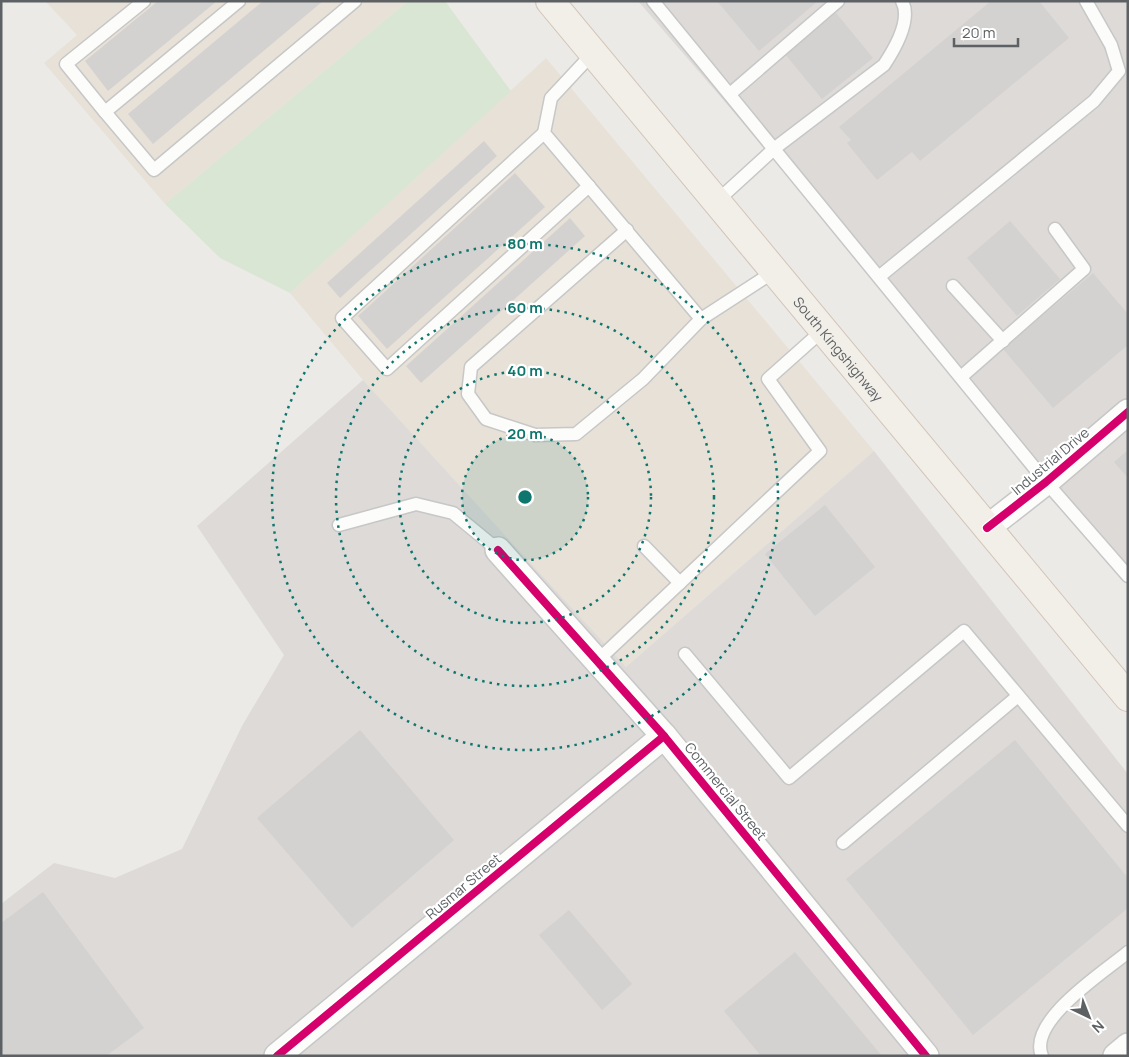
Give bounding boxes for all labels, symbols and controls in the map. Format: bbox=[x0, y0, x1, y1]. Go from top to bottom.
scale bar bbox=[954, 15, 1018, 47]
text: 20 m bbox=[962, 22, 995, 43]
text: 80 m bbox=[507, 233, 543, 254]
street label: South Kingshighway bbox=[790, 292, 888, 406]
text: 60 m bbox=[507, 297, 543, 318]
text: 40 m bbox=[507, 360, 543, 381]
text: 20 m bbox=[507, 423, 543, 444]
street label: Industrial Drive bbox=[1007, 423, 1093, 499]
centre of rings bbox=[516, 488, 534, 506]
street label: Commercial Street bbox=[681, 738, 772, 844]
street label: Rusmar Street bbox=[421, 849, 505, 923]
north arrow bbox=[1064, 992, 1114, 1042]
text: N bbox=[1088, 1016, 1108, 1037]

